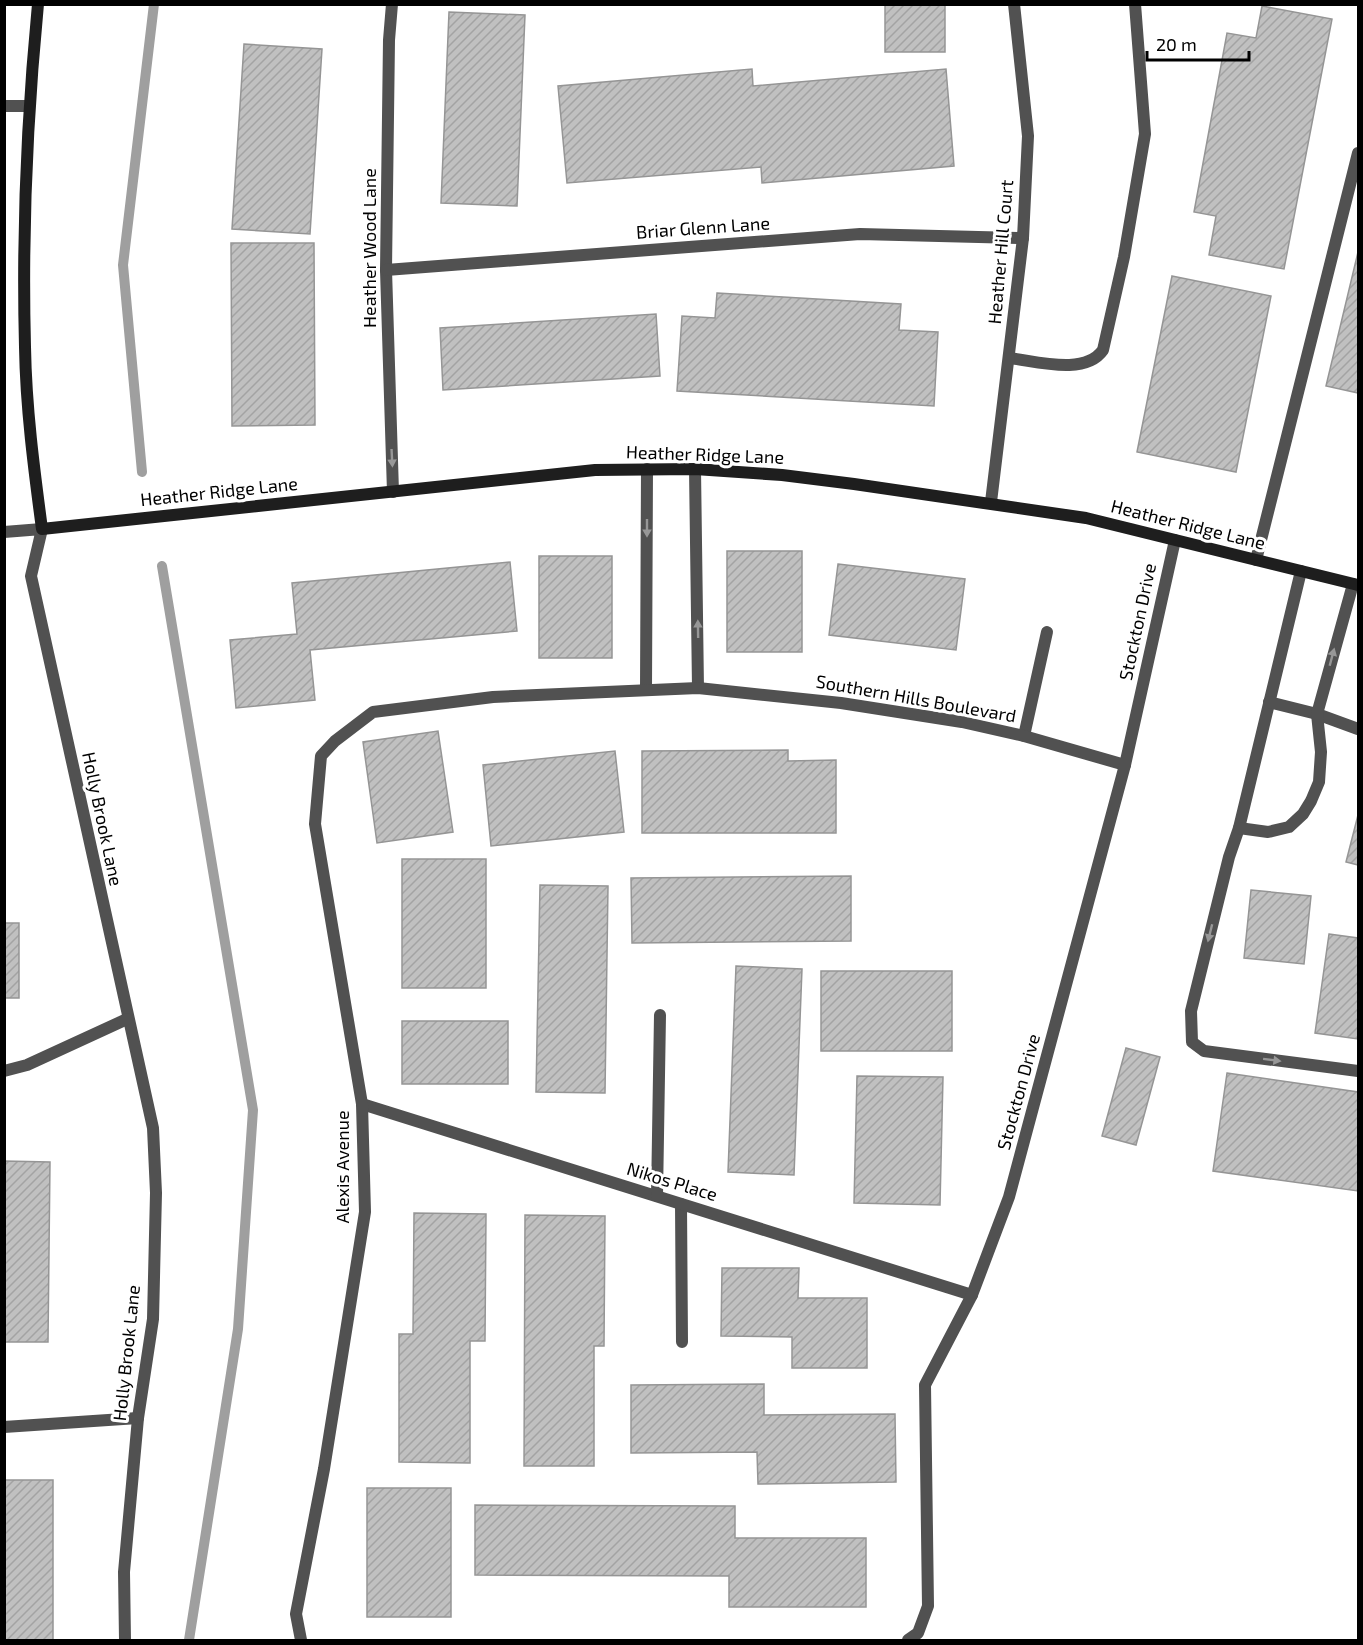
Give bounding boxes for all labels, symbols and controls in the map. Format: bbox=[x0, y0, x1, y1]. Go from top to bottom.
scale bar bbox=[1147, 24, 1249, 62]
text: 20 m bbox=[1156, 33, 1197, 55]
street label: Heather Wood Lane bbox=[358, 168, 380, 328]
street label: Heather Hill Court bbox=[983, 179, 1017, 325]
street label: Briar Glenn Lane bbox=[635, 211, 771, 243]
street label: Heather Ridge Lane bbox=[626, 440, 784, 468]
one-way arrow bbox=[387, 449, 396, 468]
street label: Heather Ridge Lane bbox=[139, 472, 299, 510]
street label: Heather Ridge Lane bbox=[1109, 494, 1268, 554]
one-way arrow bbox=[642, 518, 652, 537]
street label: Stockton Drive bbox=[1114, 561, 1160, 682]
one-way arrow bbox=[694, 620, 703, 639]
one-way arrow bbox=[1328, 648, 1337, 666]
street label: Southern Hills Boulevard bbox=[814, 670, 1018, 726]
street label: Holly Brook Lane bbox=[78, 750, 128, 888]
one-way arrow bbox=[1204, 923, 1214, 942]
street label: Stockton Drive bbox=[992, 1031, 1044, 1152]
one-way arrow bbox=[1263, 1055, 1282, 1064]
street label: Alexis Avenue bbox=[331, 1110, 353, 1224]
street label: Nikos Place bbox=[624, 1157, 720, 1205]
street label: Holly Brook Lane bbox=[108, 1284, 144, 1422]

